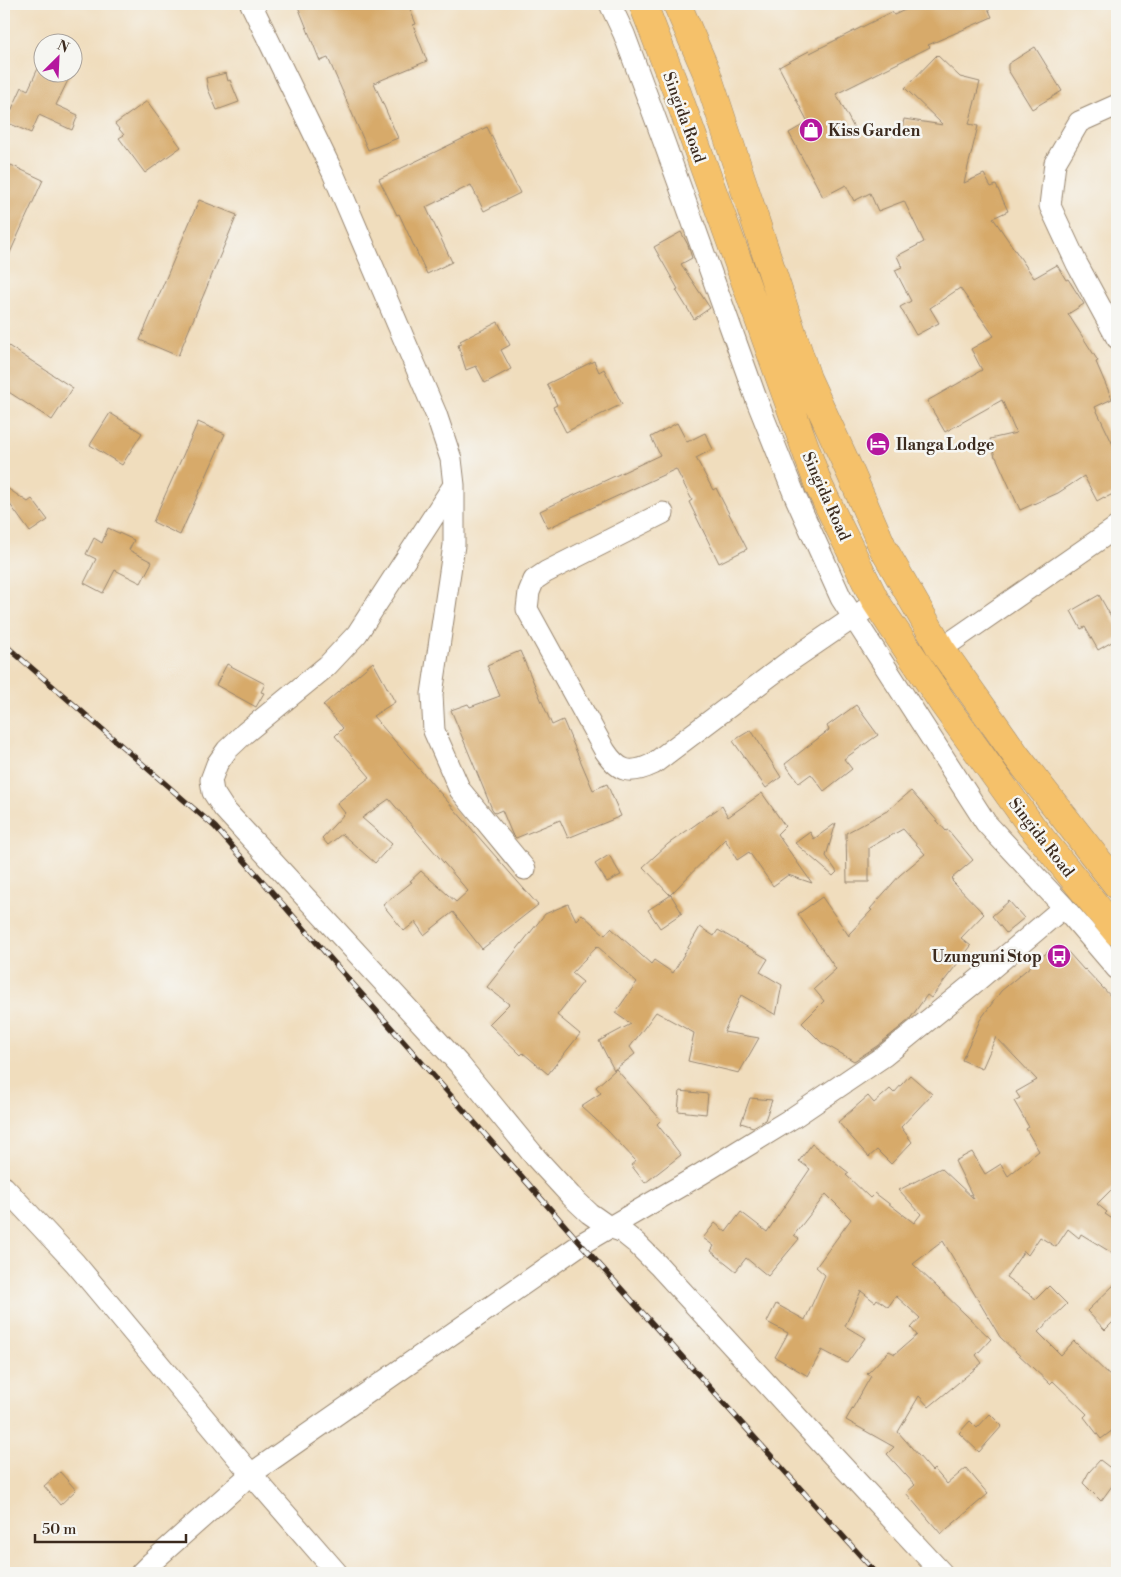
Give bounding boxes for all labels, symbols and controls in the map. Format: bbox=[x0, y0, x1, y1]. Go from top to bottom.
north arrow bbox=[32, 32, 82, 82]
text: N bbox=[54, 37, 72, 58]
street label: Singida Road bbox=[658, 69, 710, 165]
shop icon: Kiss Garden bbox=[798, 117, 824, 143]
place label: Kiss Garden bbox=[828, 121, 920, 141]
hotel icon: Ilanga Lodge bbox=[865, 431, 891, 457]
place label: Ilanga Lodge bbox=[896, 435, 995, 455]
street label: Singida Road bbox=[798, 449, 855, 544]
street label: Singida Road bbox=[1004, 794, 1078, 881]
bus stop icon: Uzunguni Stop bbox=[1046, 943, 1072, 969]
place label: Uzunguni Stop bbox=[932, 947, 1042, 967]
scale bar bbox=[35, 1512, 186, 1544]
text: 50 m bbox=[42, 1520, 76, 1539]

